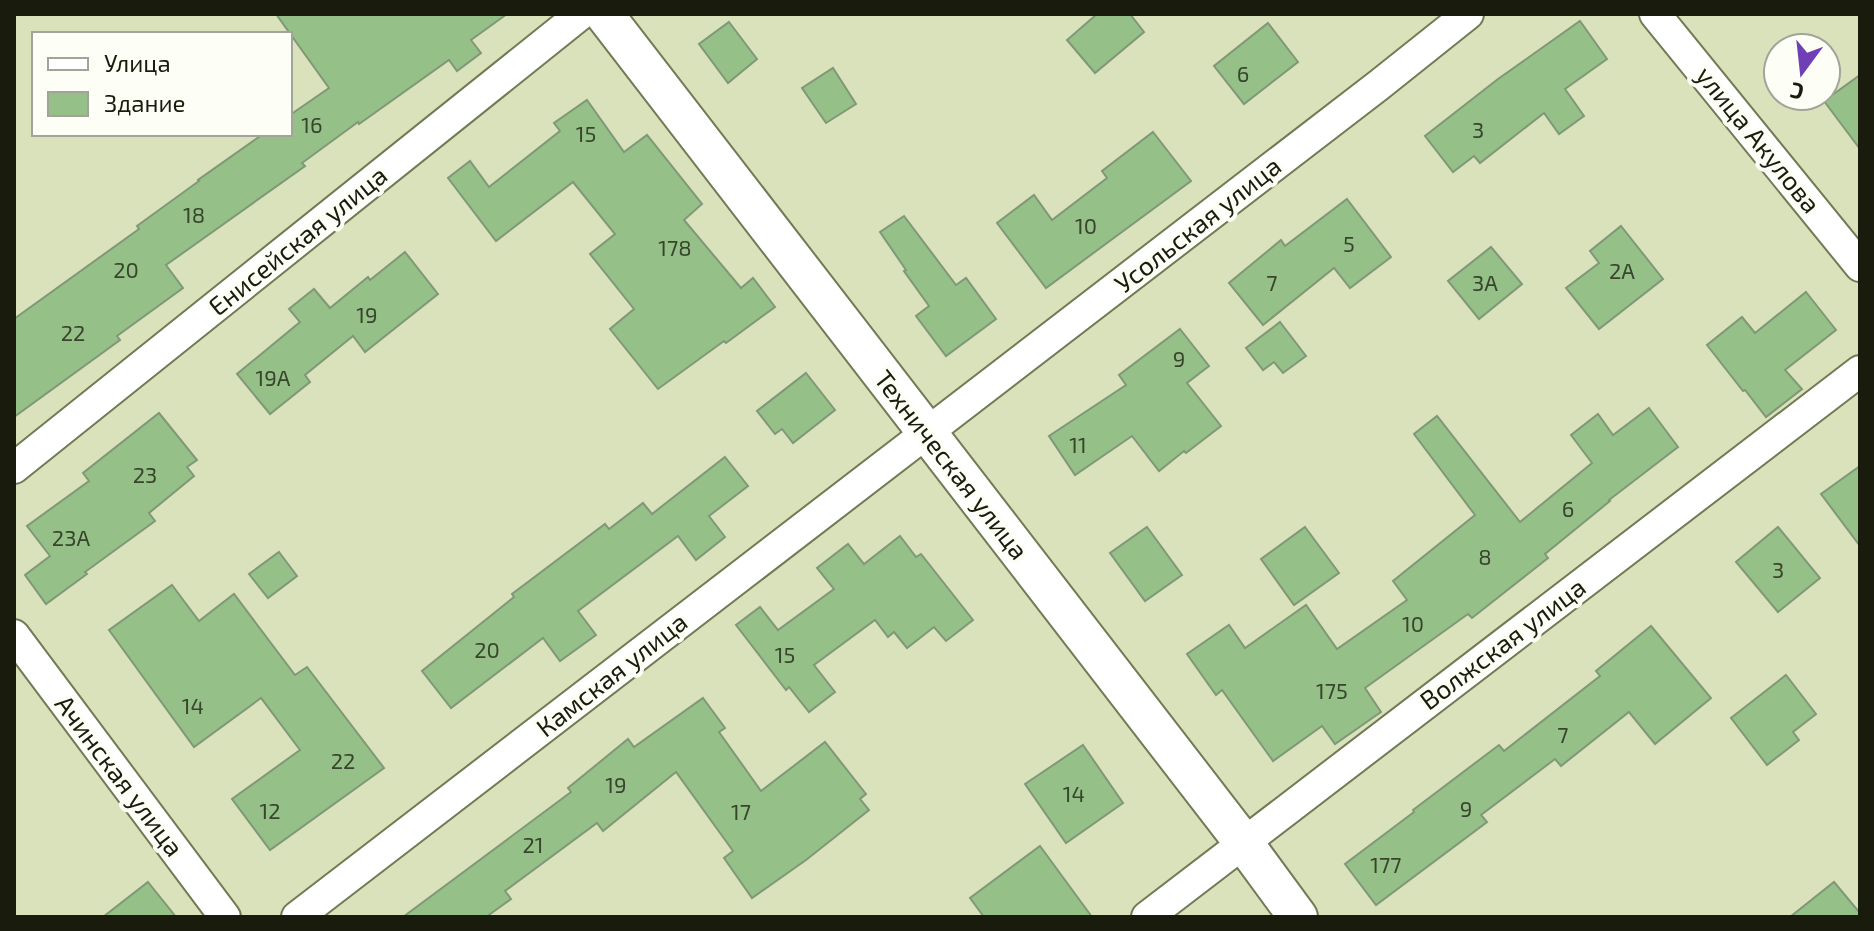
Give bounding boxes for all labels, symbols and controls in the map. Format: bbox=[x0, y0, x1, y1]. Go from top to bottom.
legend bbox=[32, 32, 292, 136]
north arrow bbox=[1762, 32, 1842, 112]
text: Улица bbox=[104, 48, 171, 77]
street label: улица Акулова bbox=[1690, 59, 1828, 219]
house number: 6 bbox=[1237, 60, 1249, 86]
text: С bbox=[1787, 78, 1806, 107]
text: Здание bbox=[104, 88, 186, 117]
house number: 16 bbox=[301, 111, 323, 137]
house number: 3 bbox=[1472, 116, 1484, 142]
house number: 15 bbox=[576, 120, 596, 146]
street label: Усольская улица bbox=[1108, 149, 1287, 299]
street label: Енисейская улица bbox=[202, 158, 393, 322]
house number: 18 bbox=[183, 201, 205, 227]
house number: 10 bbox=[1075, 212, 1097, 238]
house number: 5 bbox=[1343, 230, 1355, 256]
house number: 178 bbox=[658, 234, 692, 260]
house number: 20 bbox=[113, 256, 139, 282]
house number: 2А bbox=[1609, 257, 1635, 283]
house number: 7 bbox=[1266, 269, 1278, 295]
house number: 3А bbox=[1472, 269, 1498, 295]
house number: 19 bbox=[356, 301, 378, 327]
house number: 22 bbox=[61, 319, 85, 345]
house number: 9 bbox=[1173, 345, 1185, 371]
street label: Техническая улица bbox=[868, 363, 1036, 565]
house number: 19А bbox=[255, 364, 291, 390]
house number: 11 bbox=[1069, 431, 1087, 457]
house number: 23 bbox=[133, 461, 157, 487]
house number: 6 bbox=[1562, 495, 1574, 521]
house number: 23А bbox=[52, 524, 90, 550]
house number: 8 bbox=[1478, 543, 1492, 569]
house number: 3 bbox=[1772, 556, 1784, 582]
street label: Волжская улица bbox=[1413, 570, 1592, 716]
street label: Камская улица bbox=[529, 605, 693, 743]
house number: 10 bbox=[1402, 610, 1424, 636]
house number: 20 bbox=[474, 636, 500, 662]
house number: 15 bbox=[775, 641, 795, 667]
house number: 175 bbox=[1316, 677, 1348, 703]
street label: Ачинская улица bbox=[49, 688, 191, 862]
house number: 14 bbox=[182, 692, 204, 718]
house number: 7 bbox=[1557, 721, 1569, 747]
house number: 22 bbox=[331, 747, 355, 773]
house number: 19 bbox=[605, 771, 627, 797]
house number: 14 bbox=[1063, 780, 1085, 806]
house number: 9 bbox=[1460, 795, 1472, 821]
house number: 12 bbox=[259, 797, 281, 823]
house number: 17 bbox=[731, 798, 751, 824]
house number: 21 bbox=[522, 831, 544, 857]
house number: 177 bbox=[1370, 851, 1402, 877]

